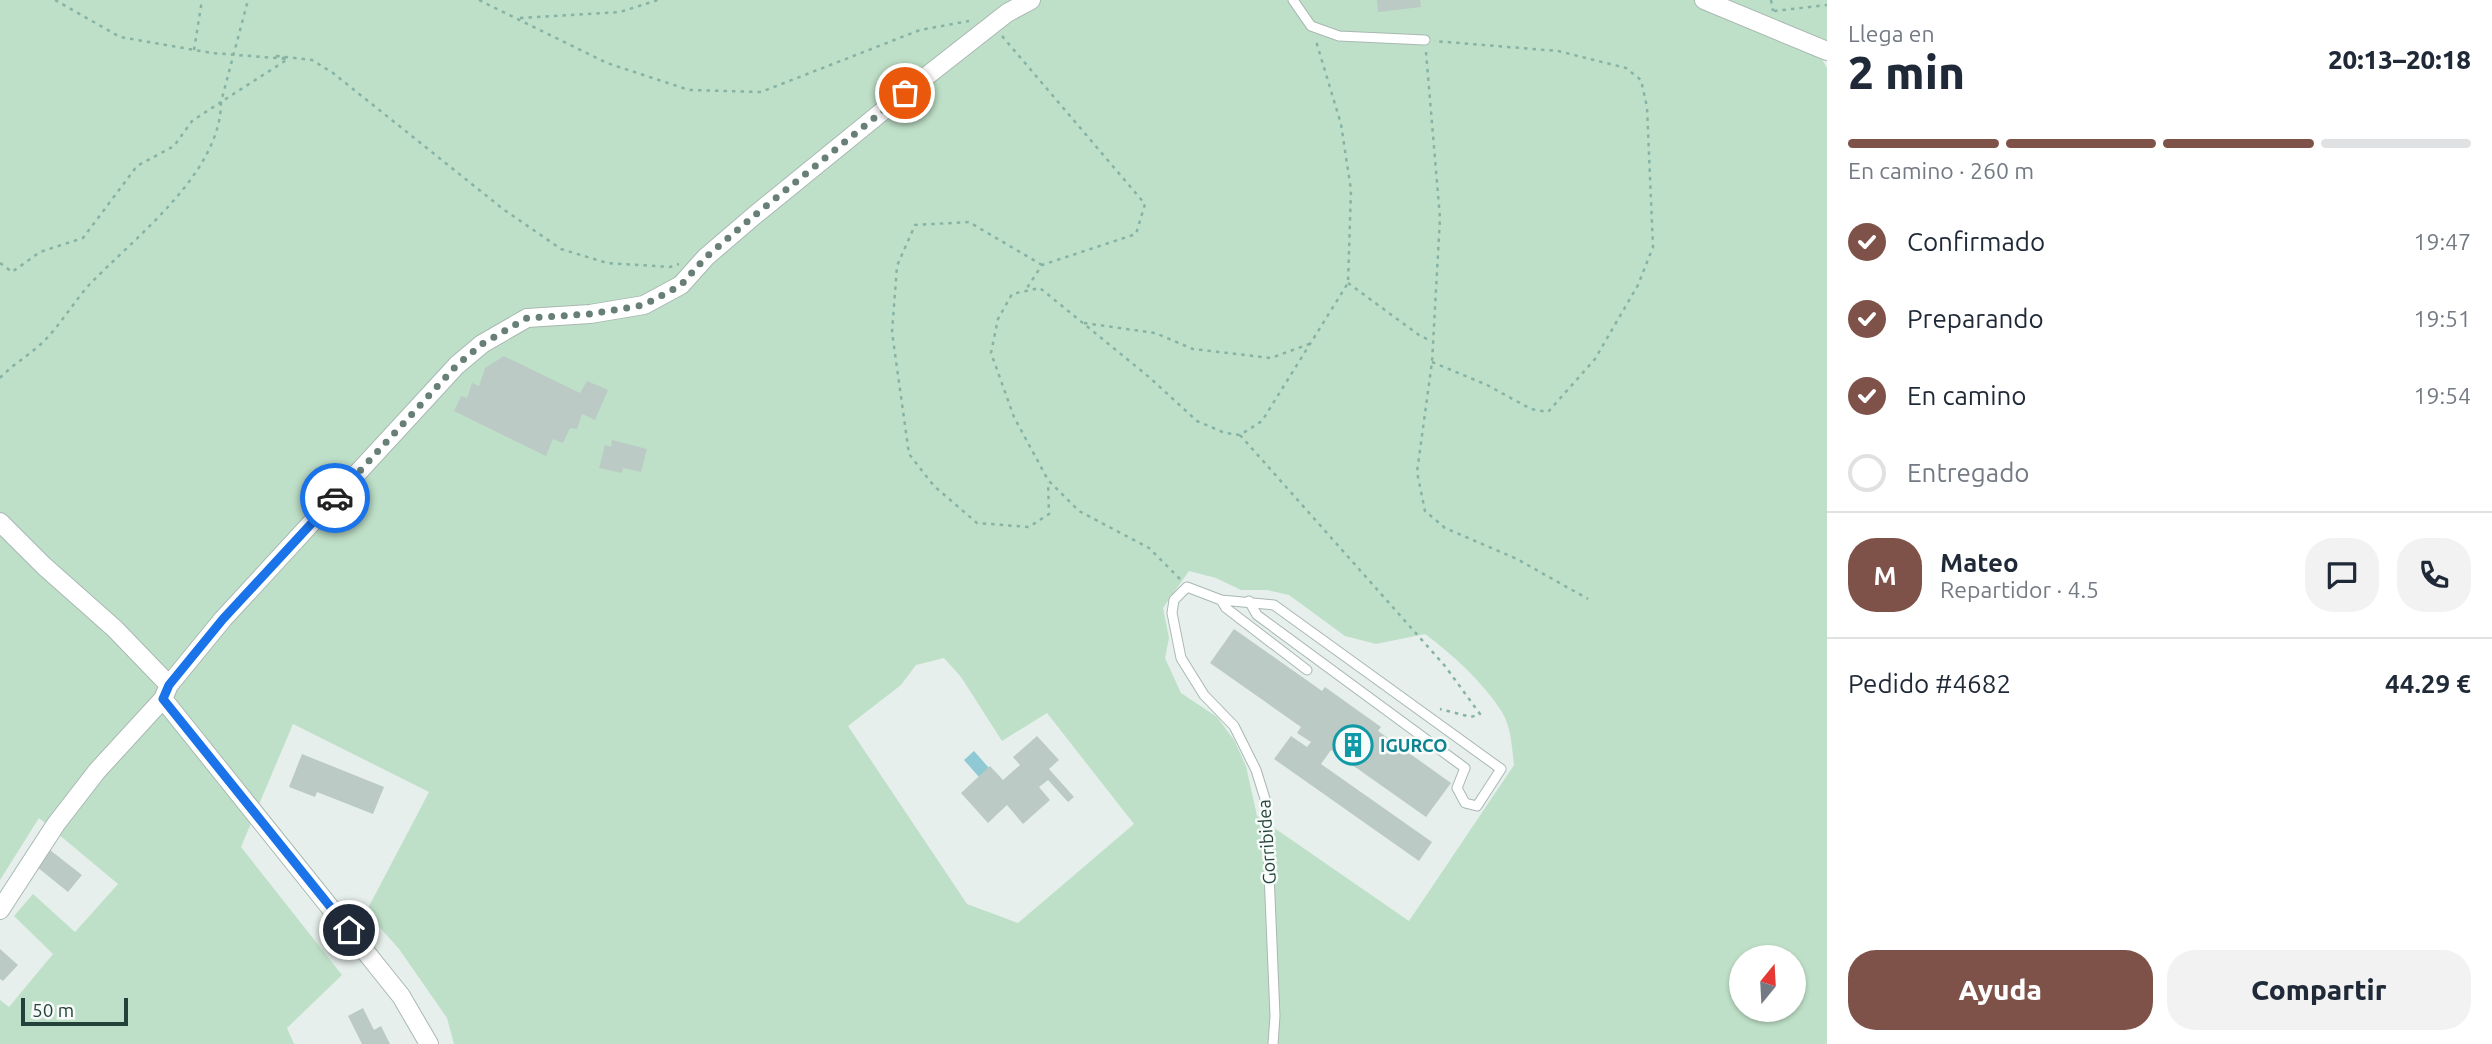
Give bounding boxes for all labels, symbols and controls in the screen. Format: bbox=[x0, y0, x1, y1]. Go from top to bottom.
text: Llega en bbox=[1848, 21, 1935, 46]
text: 20:13–20:18 bbox=[2328, 45, 2471, 74]
text: 2 min bbox=[1848, 46, 1965, 98]
pin bbox=[875, 63, 935, 123]
icon: bag bbox=[886, 74, 924, 112]
text: En camino · 260 m bbox=[1848, 158, 2034, 183]
icon: check bbox=[1848, 223, 1886, 261]
text: Confirmado bbox=[1907, 227, 2045, 256]
text: 19:47 bbox=[2413, 229, 2471, 254]
icon: check bbox=[1848, 300, 1886, 338]
text: Preparando bbox=[1907, 304, 2044, 333]
text: 19:51 bbox=[2413, 306, 2471, 331]
icon: check bbox=[1848, 377, 1886, 415]
text: En camino bbox=[1907, 381, 2027, 410]
text: 19:54 bbox=[2413, 383, 2471, 408]
text: Entregado bbox=[1907, 458, 2030, 487]
courier bbox=[300, 463, 370, 533]
icon: car bbox=[316, 479, 354, 517]
button: chat bbox=[2305, 538, 2379, 612]
button: phone bbox=[2397, 538, 2471, 612]
text: Mateo bbox=[1940, 548, 2019, 577]
text: M bbox=[1873, 561, 1897, 590]
text: Repartidor · 4.5 bbox=[1940, 577, 2099, 602]
text: Pedido #4682 bbox=[1848, 669, 2011, 698]
text: 44.29 € bbox=[2385, 669, 2471, 698]
building icon: IGURCO bbox=[1332, 724, 1374, 766]
place label: IGURCO bbox=[1380, 735, 1447, 755]
street label: Gorribidea bbox=[1253, 799, 1279, 885]
pin bbox=[319, 900, 379, 960]
icon: home bbox=[330, 911, 368, 949]
north arrow bbox=[1729, 945, 1806, 1022]
map controls bbox=[1729, 945, 1806, 1022]
button: Ayuda bbox=[1848, 950, 2153, 1030]
button: Compartir bbox=[2167, 950, 2471, 1030]
scale bar bbox=[21, 995, 128, 1027]
text: 50 m bbox=[32, 999, 74, 1021]

